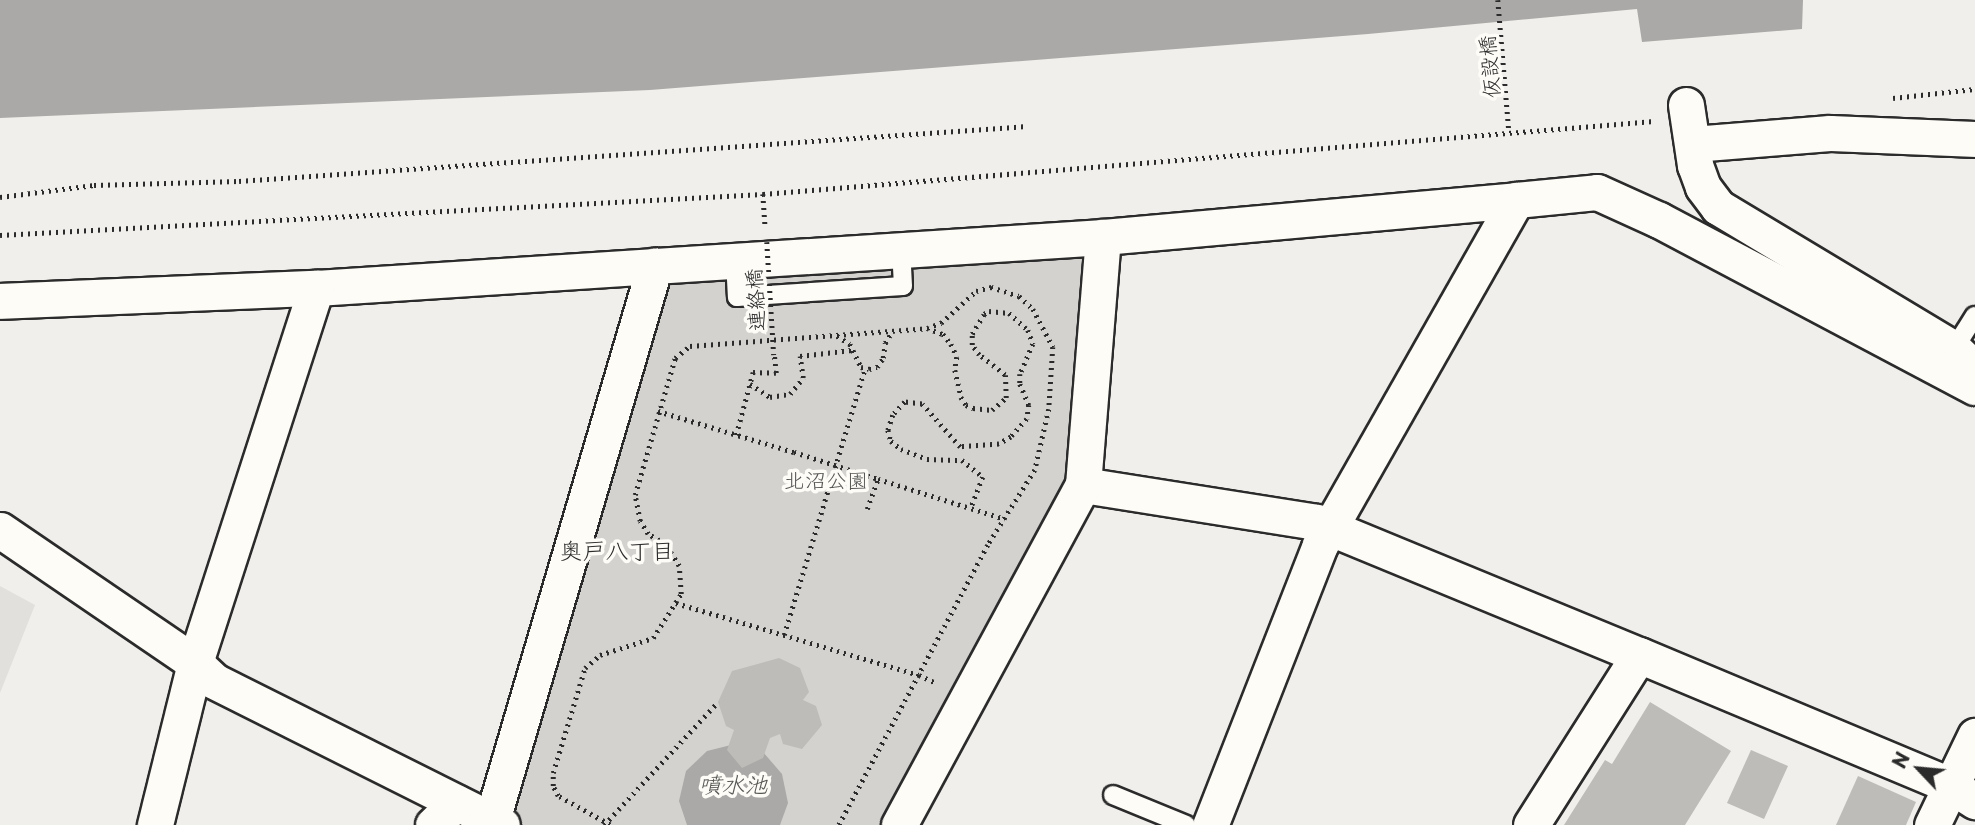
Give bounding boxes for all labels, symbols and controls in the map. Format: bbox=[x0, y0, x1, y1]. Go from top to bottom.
street label: 仮設橋 bbox=[1473, 35, 1503, 99]
street label: 連絡橋 bbox=[739, 268, 769, 332]
park label: 北沼公園 bbox=[784, 466, 868, 492]
district label: 奥戸八丁目 bbox=[560, 536, 674, 564]
north arrow bbox=[1884, 734, 1954, 804]
text: N bbox=[1884, 747, 1916, 773]
water label: 噴水池 bbox=[699, 770, 767, 798]

